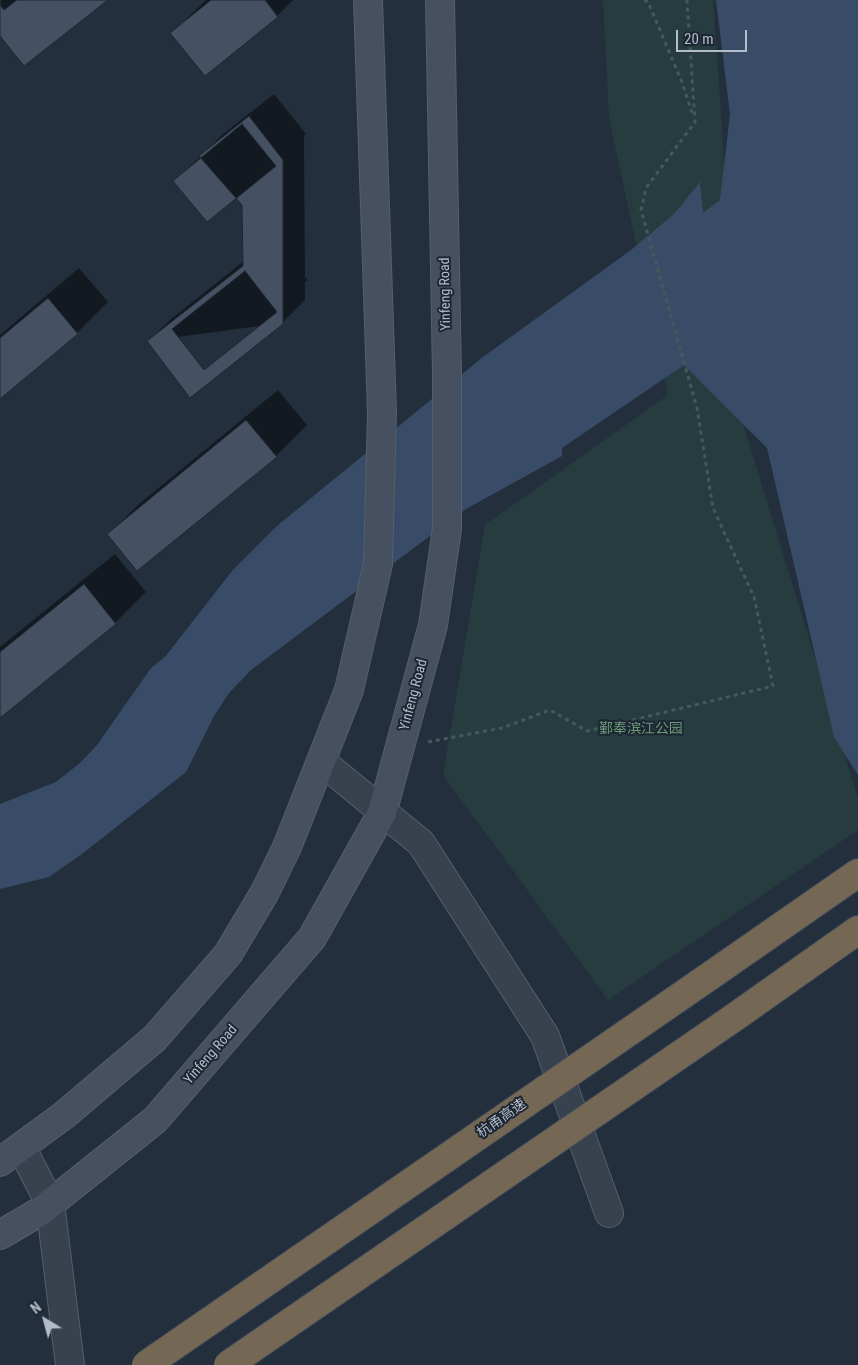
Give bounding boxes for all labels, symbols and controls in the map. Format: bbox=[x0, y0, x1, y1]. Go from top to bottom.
scale bar bbox=[678, 20, 749, 52]
text: 20 m bbox=[684, 30, 714, 48]
street label: Yinfeng Road bbox=[437, 257, 455, 331]
street label: Yinfeng Road bbox=[396, 657, 432, 733]
park label: 鄞奉滨江公园 bbox=[599, 721, 683, 737]
street label: Yinfeng Road bbox=[181, 1022, 241, 1088]
street label: 杭甬高速 bbox=[474, 1096, 530, 1142]
north arrow bbox=[20, 1295, 70, 1345]
text: N bbox=[28, 1299, 44, 1317]

